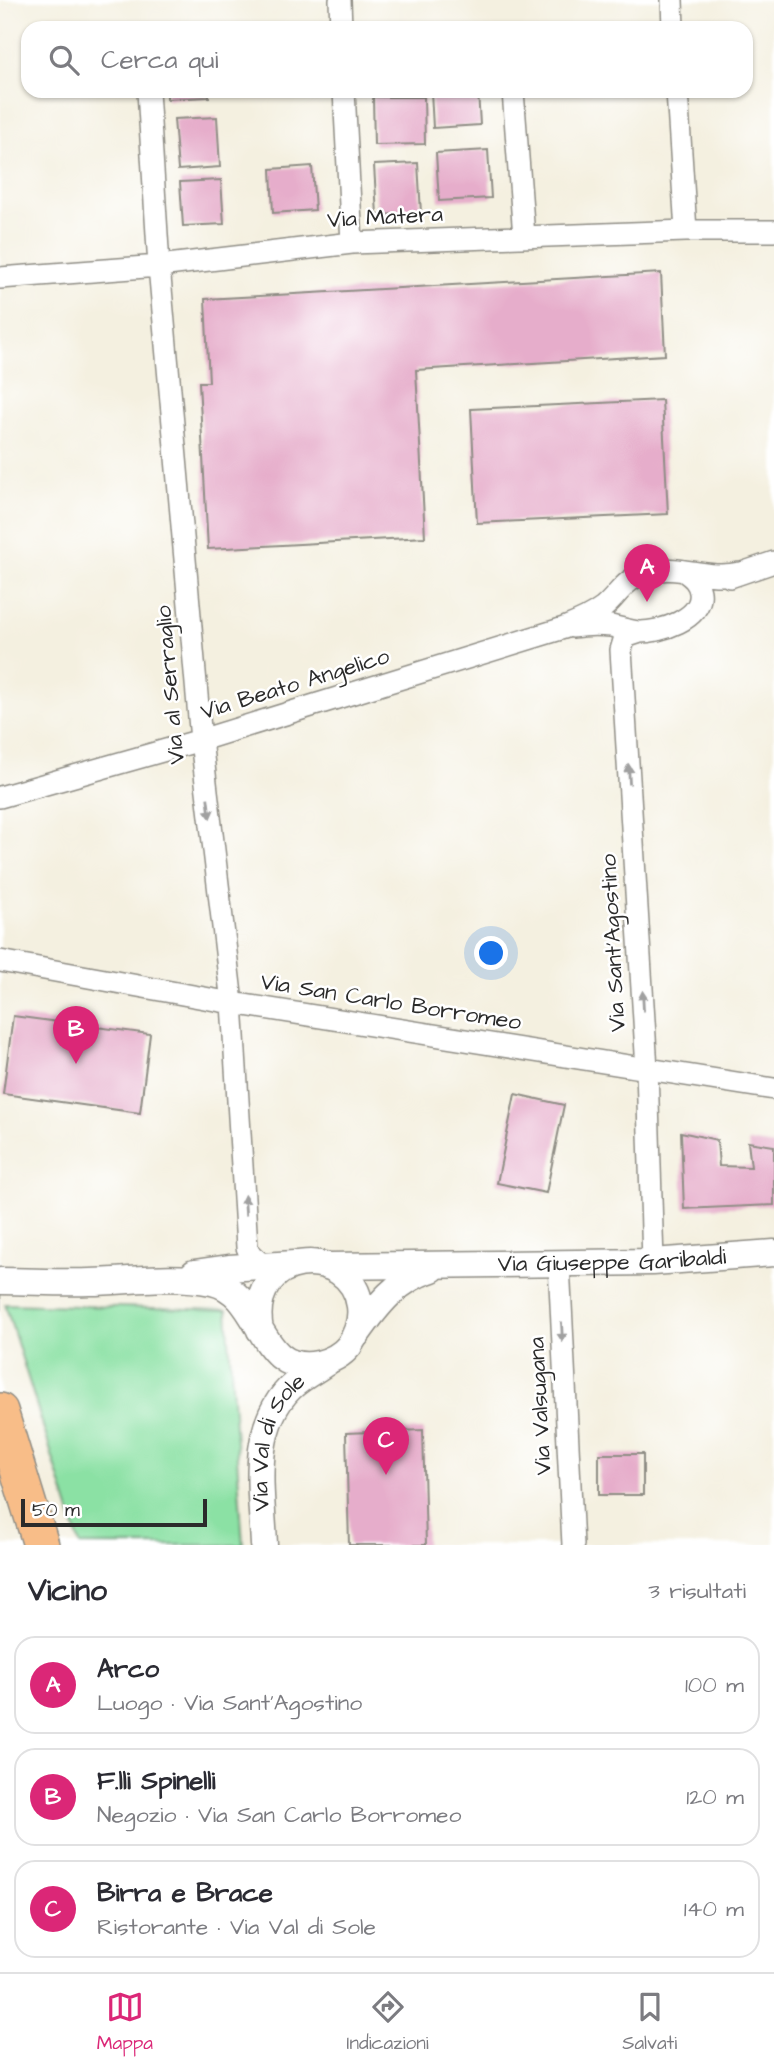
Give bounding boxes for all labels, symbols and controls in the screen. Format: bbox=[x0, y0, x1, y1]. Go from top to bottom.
search box bbox=[21, 21, 753, 98]
icon: search bbox=[45, 41, 83, 79]
text: Cerca qui bbox=[101, 42, 218, 78]
street label: Via Matera bbox=[326, 198, 444, 236]
pin: A bbox=[624, 544, 670, 602]
street label: Via al Serraglio bbox=[147, 604, 194, 766]
street label: Via Beato Angelico bbox=[197, 640, 394, 729]
one-way arrow bbox=[623, 762, 634, 784]
one-way arrow bbox=[203, 797, 214, 819]
street label: Via Sant'Agostino bbox=[592, 853, 635, 1033]
your location bbox=[474, 936, 508, 970]
street label: Via San Carlo Borromeo bbox=[258, 966, 524, 1038]
one-way arrow bbox=[637, 990, 648, 1012]
pin: B bbox=[53, 1006, 99, 1064]
one-way arrow bbox=[239, 1194, 250, 1216]
street label: Via Giuseppe Garibaldi bbox=[497, 1241, 728, 1280]
one-way arrow bbox=[557, 1321, 568, 1343]
street label: Via Valsugana bbox=[520, 1336, 561, 1476]
street label: Via Val di Sole bbox=[244, 1365, 312, 1512]
pin: C bbox=[363, 1417, 409, 1475]
scale bar bbox=[21, 1496, 206, 1528]
text: 50 m bbox=[32, 1497, 80, 1524]
text: Vicino bbox=[28, 1570, 107, 1612]
text: 3 risultati bbox=[648, 1575, 746, 1607]
text: Arco bbox=[97, 1651, 159, 1687]
text: A bbox=[46, 1669, 60, 1701]
text: 100 m bbox=[685, 1669, 744, 1701]
text: Luogo · Via Sant'Agostino bbox=[97, 1687, 362, 1719]
text: F.lli Spinelli bbox=[97, 1763, 215, 1799]
text: B bbox=[45, 1781, 61, 1813]
text: 120 m bbox=[686, 1781, 744, 1813]
text: Negozio · Via San Carlo Borromeo bbox=[97, 1799, 461, 1831]
text: Birra e Brace bbox=[97, 1875, 273, 1911]
text: C bbox=[45, 1893, 61, 1925]
text: 140 m bbox=[684, 1893, 744, 1925]
text: Ristorante · Via Val di Sole bbox=[97, 1911, 376, 1943]
tab: Mappa bbox=[97, 1988, 153, 2057]
tab: Indicazioni bbox=[347, 1988, 429, 2057]
tab: Salvati bbox=[622, 1988, 677, 2057]

